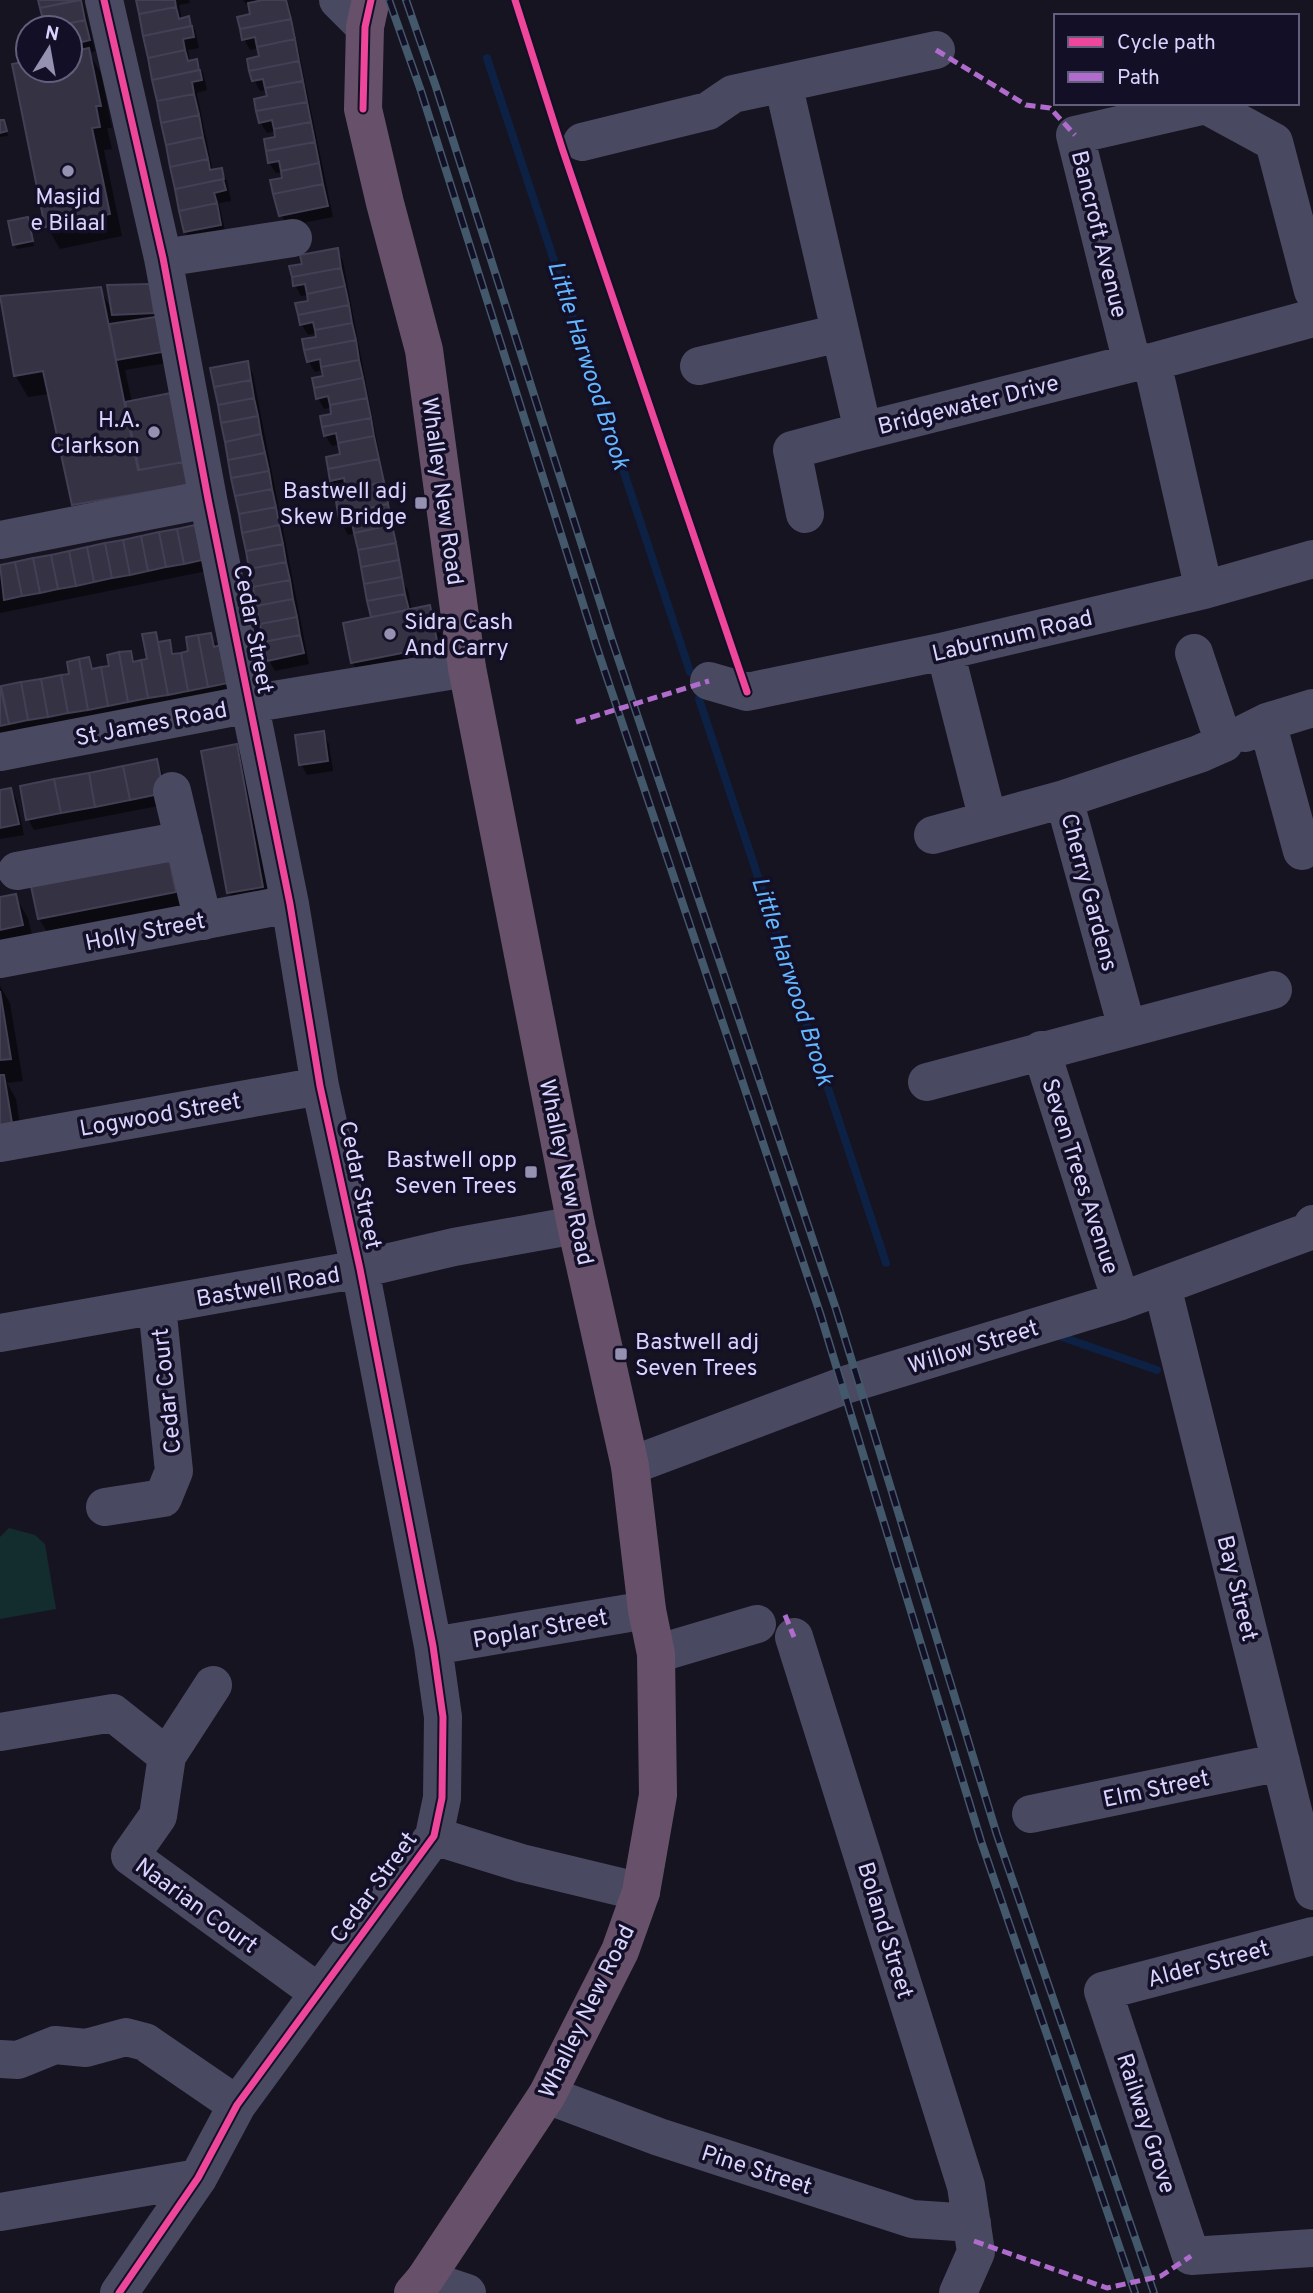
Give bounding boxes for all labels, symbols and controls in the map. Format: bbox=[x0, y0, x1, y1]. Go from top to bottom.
north arrow bbox=[14, 14, 84, 84]
legend bbox=[1054, 14, 1299, 105]
text: N bbox=[43, 21, 61, 47]
text: Cycle path bbox=[1117, 30, 1216, 57]
text: Path bbox=[1117, 65, 1160, 92]
street label: Bancroft Avenue bbox=[1063, 148, 1132, 321]
marker: Masjid e Bilaal bbox=[60, 163, 76, 179]
place label: Masjid e Bilaal bbox=[30, 184, 106, 239]
water label: Little Harwood Brook bbox=[539, 258, 635, 475]
street label: Bridgewater Drive bbox=[875, 370, 1062, 443]
street label: Whalley New Road bbox=[413, 395, 468, 587]
place label: H.A. Clarkson bbox=[50, 407, 140, 462]
marker: H.A. Clarkson bbox=[146, 424, 162, 440]
place label: Bastwell adj Skew Bridge bbox=[280, 478, 407, 533]
marker: Bastwell adj Skew Bridge bbox=[413, 495, 429, 511]
street label: Cedar Street bbox=[225, 563, 278, 696]
street label: Laburnum Road bbox=[929, 605, 1096, 670]
place label: Sidra Cash And Carry bbox=[404, 609, 513, 664]
marker: Sidra Cash And Carry bbox=[382, 626, 398, 642]
street label: St James Road bbox=[73, 697, 230, 754]
street label: Cherry Gardens bbox=[1053, 811, 1123, 975]
water label: Little Harwood Brook bbox=[743, 874, 839, 1091]
street label: Holly Street bbox=[83, 908, 208, 959]
street label: Seven Trees Avenue bbox=[1033, 1075, 1124, 1278]
street label: Whalley New Road bbox=[531, 1077, 598, 1268]
street label: Logwood Street bbox=[78, 1088, 243, 1145]
street label: Cedar Street bbox=[331, 1119, 386, 1252]
place label: Bastwell opp Seven Trees bbox=[386, 1147, 517, 1202]
marker: Bastwell opp Seven Trees bbox=[523, 1164, 539, 1180]
street label: Bastwell Road bbox=[194, 1262, 343, 1315]
street label: Willow Street bbox=[905, 1315, 1043, 1382]
street label: Cedar Court bbox=[147, 1326, 190, 1455]
place label: Bastwell adj Seven Trees bbox=[635, 1329, 759, 1384]
marker: Bastwell adj Seven Trees bbox=[613, 1346, 629, 1362]
street label: Bay Street bbox=[1208, 1533, 1263, 1645]
street label: Poplar Street bbox=[471, 1604, 610, 1657]
street label: Elm Street bbox=[1101, 1765, 1212, 1816]
street label: Cedar Street bbox=[325, 1827, 425, 1950]
street label: Naarian Court bbox=[129, 1853, 263, 1961]
street label: Boland Street bbox=[849, 1859, 918, 2003]
street label: Whalley New Road bbox=[534, 1921, 643, 2104]
street label: Alder Street bbox=[1145, 1935, 1273, 1996]
street label: Railway Grove bbox=[1108, 2050, 1181, 2198]
street label: Pine Street bbox=[697, 2140, 815, 2203]

